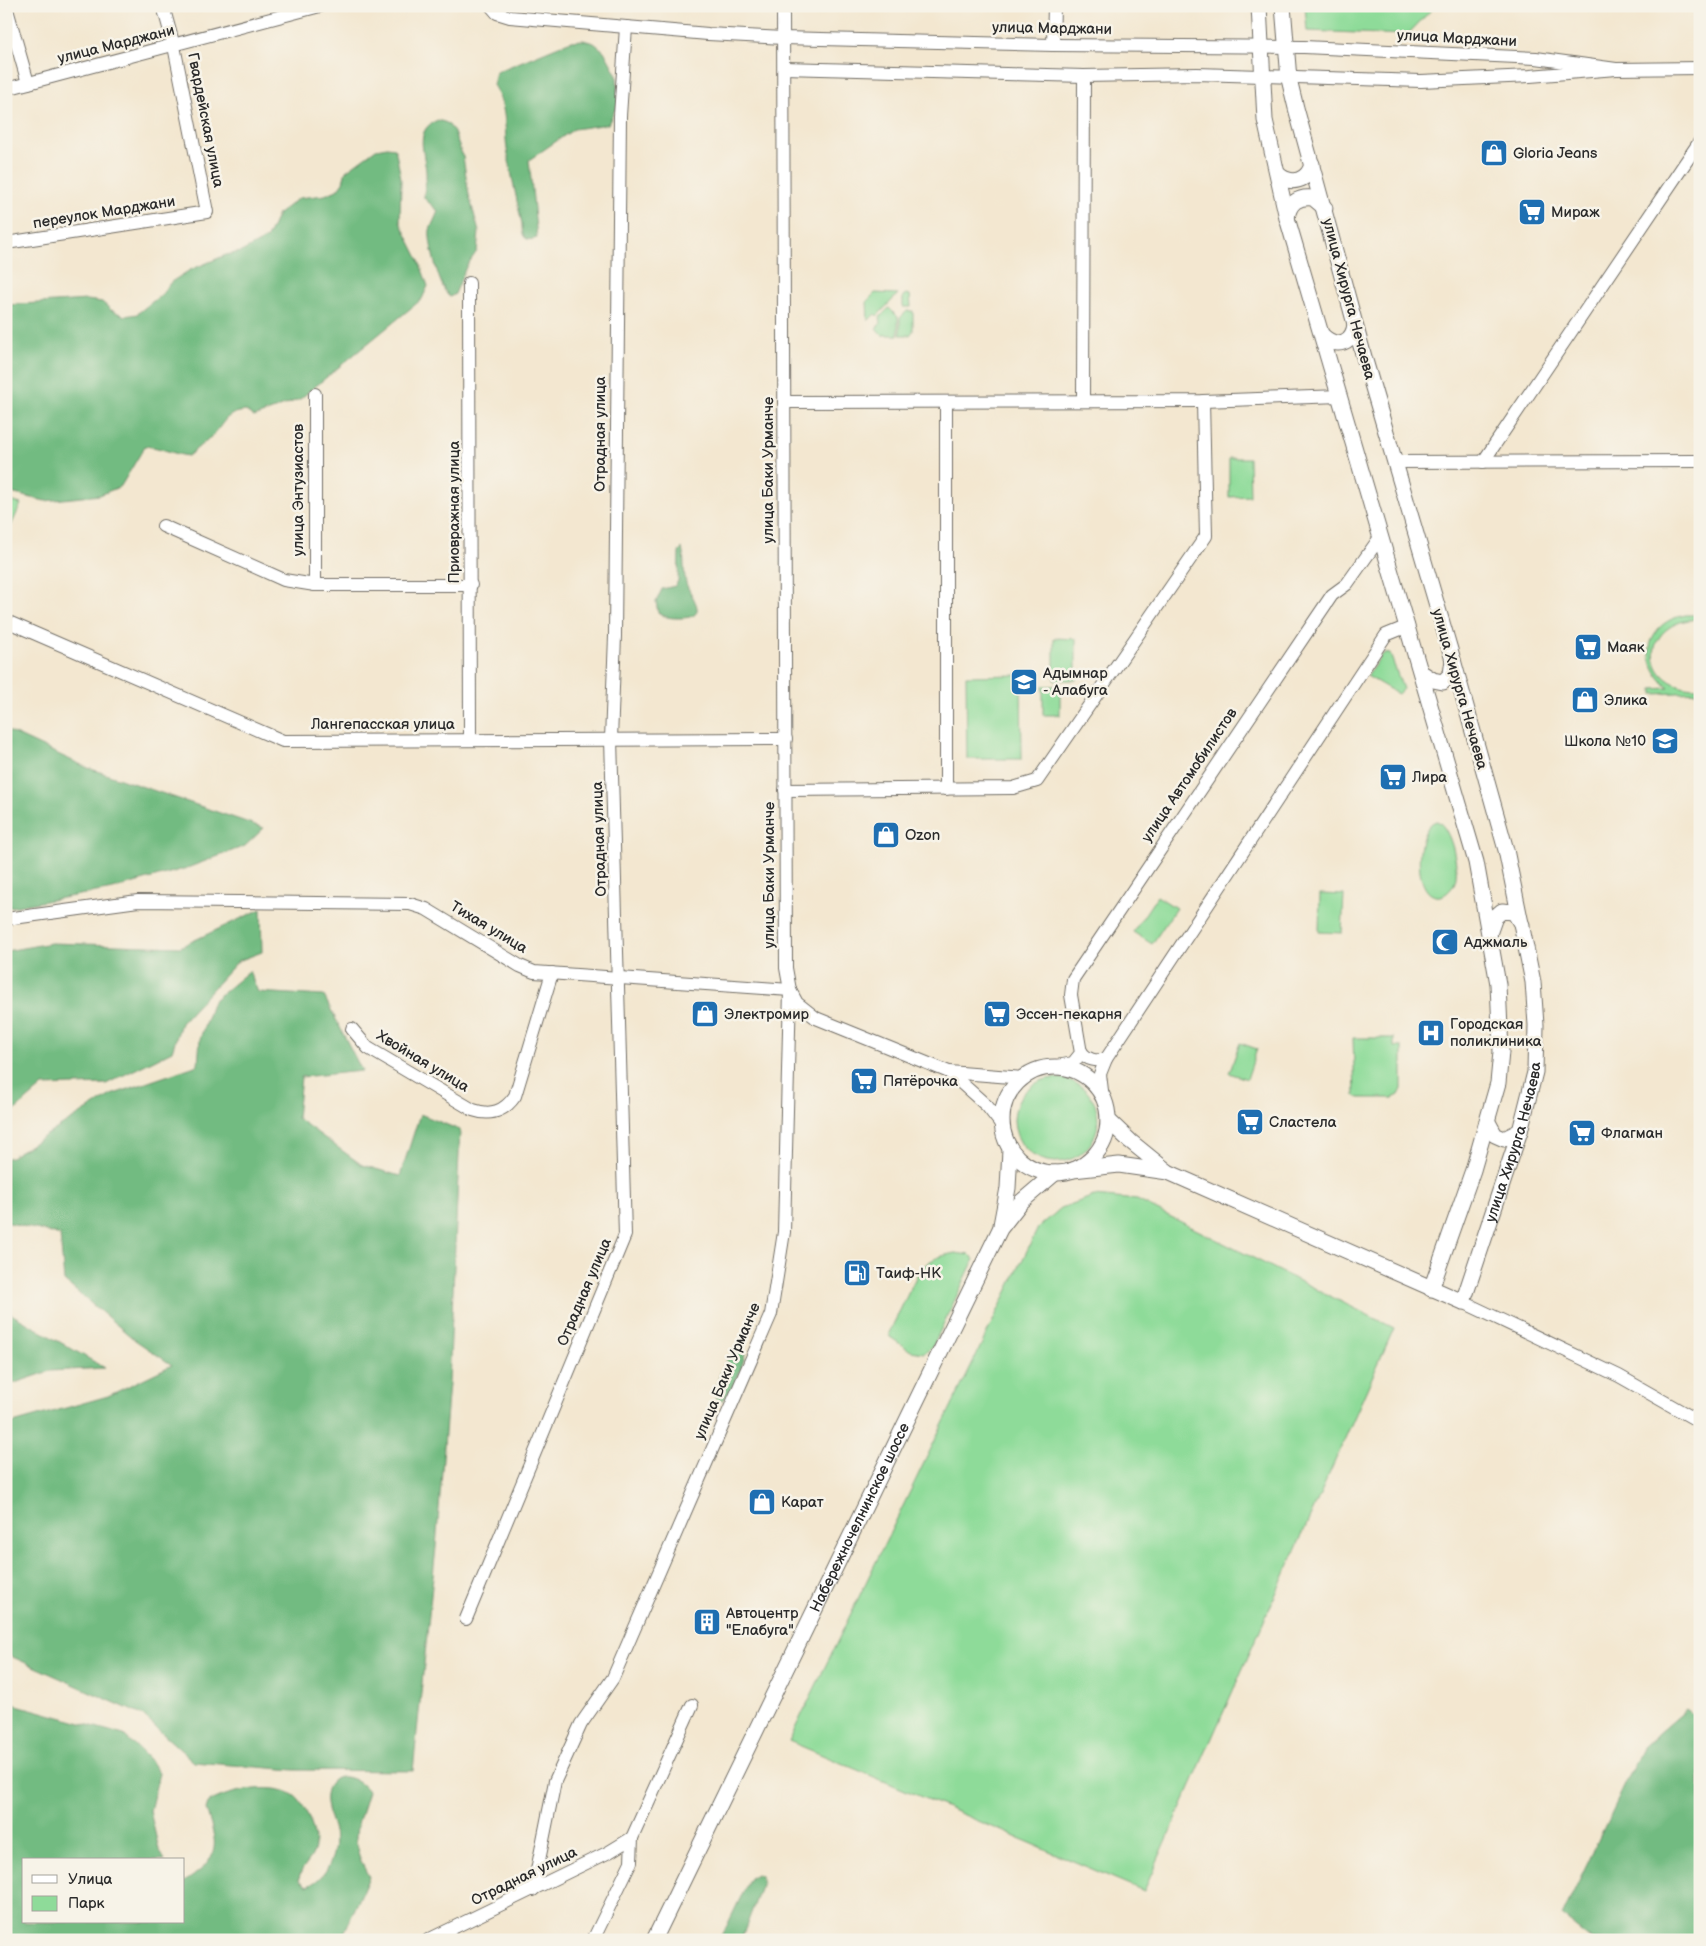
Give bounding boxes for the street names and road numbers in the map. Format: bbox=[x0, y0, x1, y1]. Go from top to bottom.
street label: улица Марджани bbox=[992, 18, 1112, 39]
street label: улица Марджани bbox=[56, 21, 177, 68]
street label: улица Марджани bbox=[1397, 26, 1517, 51]
street label: Гвардейская улица bbox=[183, 51, 228, 189]
street label: переулок Марджани bbox=[32, 192, 177, 233]
street label: улица Хирурга Нечаева bbox=[1318, 216, 1379, 382]
street label: Отрадная улица bbox=[591, 376, 610, 492]
street label: улица Баки Урманче bbox=[759, 397, 778, 543]
street label: улица Энтузиастов bbox=[289, 424, 308, 556]
street label: Приовражная улица bbox=[445, 440, 464, 583]
street label: улица Хирурга Нечаева bbox=[1427, 607, 1492, 772]
street label: улица Автомобилистов bbox=[1137, 704, 1242, 846]
street label: Лангепасская улица bbox=[310, 715, 455, 734]
street label: Отрадная улица bbox=[588, 781, 611, 897]
street label: улица Баки Урманче bbox=[760, 802, 779, 948]
street label: Тихая улица bbox=[447, 897, 531, 958]
street label: Хвойная улица bbox=[373, 1026, 473, 1097]
street label: улица Хирурга Нечаева bbox=[1481, 1062, 1545, 1225]
street label: Отрадная улица bbox=[553, 1235, 616, 1349]
street label: улица Баки Урманче bbox=[690, 1300, 765, 1442]
street label: Набережночелнинское шоссе bbox=[806, 1420, 914, 1615]
street label: Отрадная улица bbox=[468, 1843, 580, 1910]

